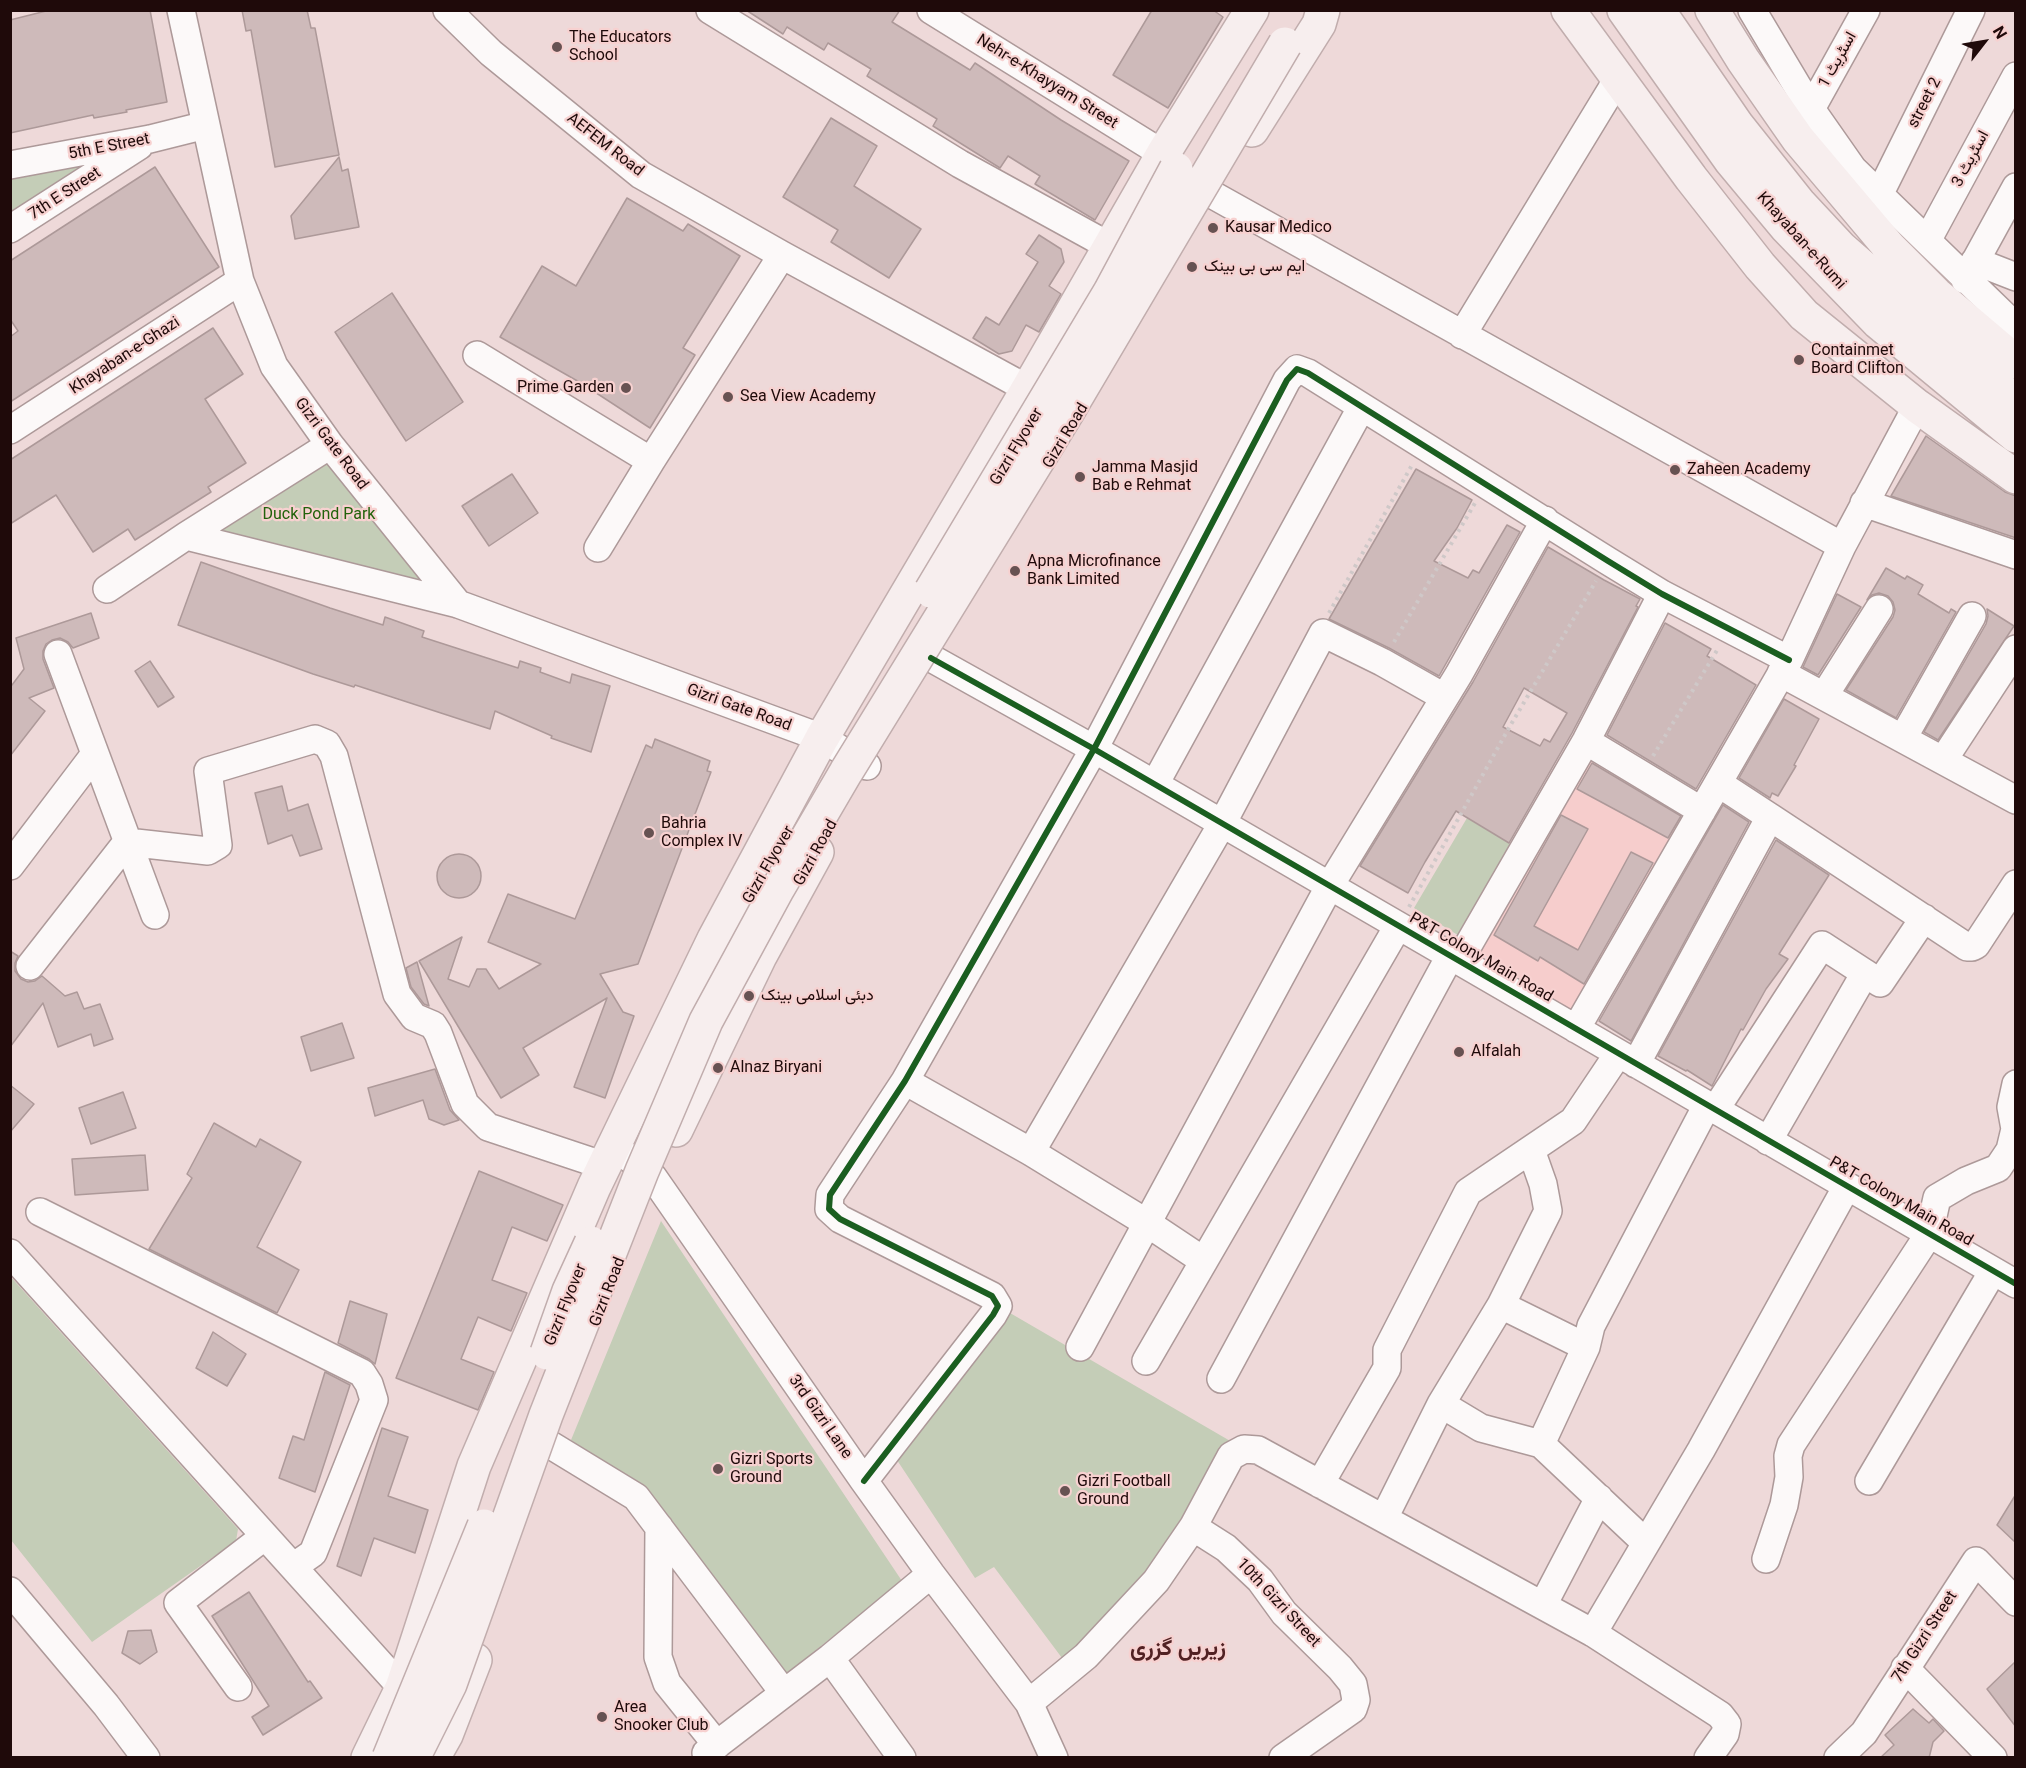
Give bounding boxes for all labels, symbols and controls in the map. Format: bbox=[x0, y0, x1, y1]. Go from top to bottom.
north arrow bbox=[1954, 12, 2014, 72]
text: N bbox=[1989, 23, 2011, 42]
place label: The Educators School bbox=[569, 28, 672, 66]
street label: اسٹریٹ 1 bbox=[1815, 29, 1861, 91]
street label: Nehr-e-Khayyam Street bbox=[973, 31, 1121, 133]
marker: The Educators School bbox=[550, 40, 564, 54]
street label: street 2 bbox=[1904, 75, 1946, 131]
street label: AEFEM Road bbox=[563, 109, 647, 181]
street label: اسٹریٹ 3 bbox=[1948, 128, 1994, 190]
street label: 5th E Street bbox=[67, 130, 151, 164]
street label: 7th E Street bbox=[25, 164, 105, 224]
street label: Khayaban-e-Rumi bbox=[1752, 188, 1850, 294]
place label: Kausar Medico bbox=[1225, 218, 1332, 238]
marker: Kausar Medico bbox=[1206, 221, 1220, 235]
place label: ایم سی بی بینک bbox=[1204, 257, 1305, 277]
marker: ایم سی بی بینک bbox=[1185, 260, 1199, 274]
street label: Khayaban-e-Ghazi bbox=[66, 313, 184, 399]
place label: Containmet Board Clifton bbox=[1811, 341, 1904, 379]
marker: Containmet Board Clifton bbox=[1792, 353, 1806, 367]
place label: Prime Garden bbox=[517, 378, 614, 398]
marker: Prime Garden bbox=[619, 381, 633, 395]
place label: Sea View Academy bbox=[740, 387, 876, 407]
marker: Sea View Academy bbox=[721, 390, 735, 404]
street label: Gizri Gate Road bbox=[290, 394, 372, 494]
street label: Gizri Road bbox=[1039, 400, 1093, 472]
street label: Gizri Flyover bbox=[986, 405, 1048, 489]
place label: Jamma Masjid Bab e Rehmat bbox=[1092, 458, 1198, 496]
place label: Zaheen Academy bbox=[1687, 460, 1810, 480]
marker: Zaheen Academy bbox=[1668, 463, 1682, 477]
marker: Jamma Masjid Bab e Rehmat bbox=[1073, 470, 1087, 484]
park label: Duck Pond Park bbox=[263, 505, 375, 525]
place label: Apna Microfinance Bank Limited bbox=[1027, 552, 1161, 590]
marker: Apna Microfinance Bank Limited bbox=[1008, 564, 1022, 578]
street label: Gizri Gate Road bbox=[684, 680, 794, 736]
place label: Bahria Complex IV bbox=[661, 814, 742, 852]
street label: Gizri Road bbox=[790, 817, 842, 889]
street label: Gizri Flyover bbox=[739, 823, 799, 907]
marker: Bahria Complex IV bbox=[642, 826, 656, 840]
street label: P&T Colony Main Road bbox=[1406, 909, 1556, 1007]
place label: دبئی اسلامی بینک bbox=[761, 986, 874, 1006]
marker: دبئی اسلامی بینک bbox=[742, 989, 756, 1003]
place label: Alfalah bbox=[1471, 1042, 1521, 1062]
marker: Alfalah bbox=[1452, 1045, 1466, 1059]
place label: Alnaz Biryani bbox=[730, 1058, 822, 1078]
marker: Alnaz Biryani bbox=[711, 1061, 725, 1075]
street label: P&T Colony Main Road bbox=[1826, 1153, 1976, 1251]
street label: Gizri Road bbox=[586, 1255, 630, 1329]
street label: Gizri Flyover bbox=[541, 1261, 591, 1349]
street label: 3rd Gizri Lane bbox=[784, 1371, 856, 1463]
place label: Gizri Sports Ground bbox=[730, 1450, 813, 1488]
marker: Gizri Sports Ground bbox=[711, 1462, 725, 1476]
place label: Gizri Football Ground bbox=[1077, 1472, 1171, 1510]
marker: Gizri Football Ground bbox=[1058, 1484, 1072, 1498]
street label: 10th Gizri Street bbox=[1232, 1555, 1324, 1651]
street label: 7th Gizri Street bbox=[1888, 1588, 1962, 1686]
district label: زیریں گزری bbox=[1130, 1636, 1226, 1662]
place label: Area Snooker Club bbox=[614, 1698, 709, 1736]
marker: Area Snooker Club bbox=[595, 1710, 609, 1724]

